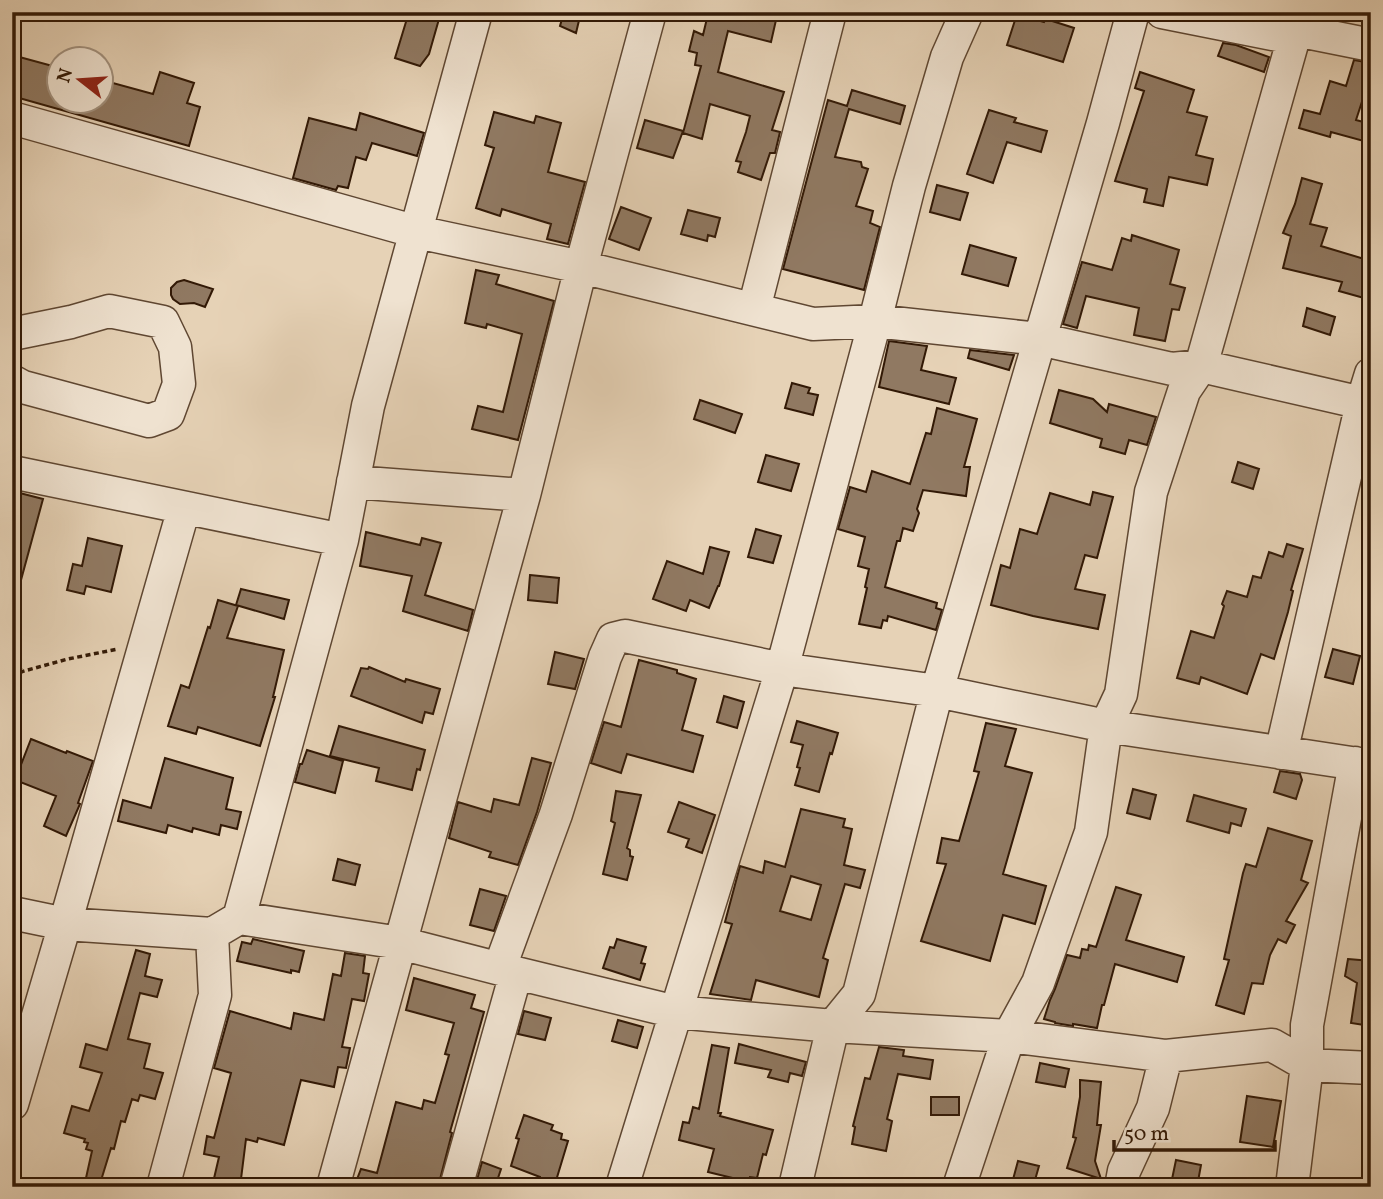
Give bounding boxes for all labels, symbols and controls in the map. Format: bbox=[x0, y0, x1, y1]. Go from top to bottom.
north arrow bbox=[46, 46, 116, 116]
text: N bbox=[51, 65, 80, 86]
scale bar bbox=[1114, 1108, 1274, 1152]
text: 50 m bbox=[1124, 1120, 1169, 1149]

